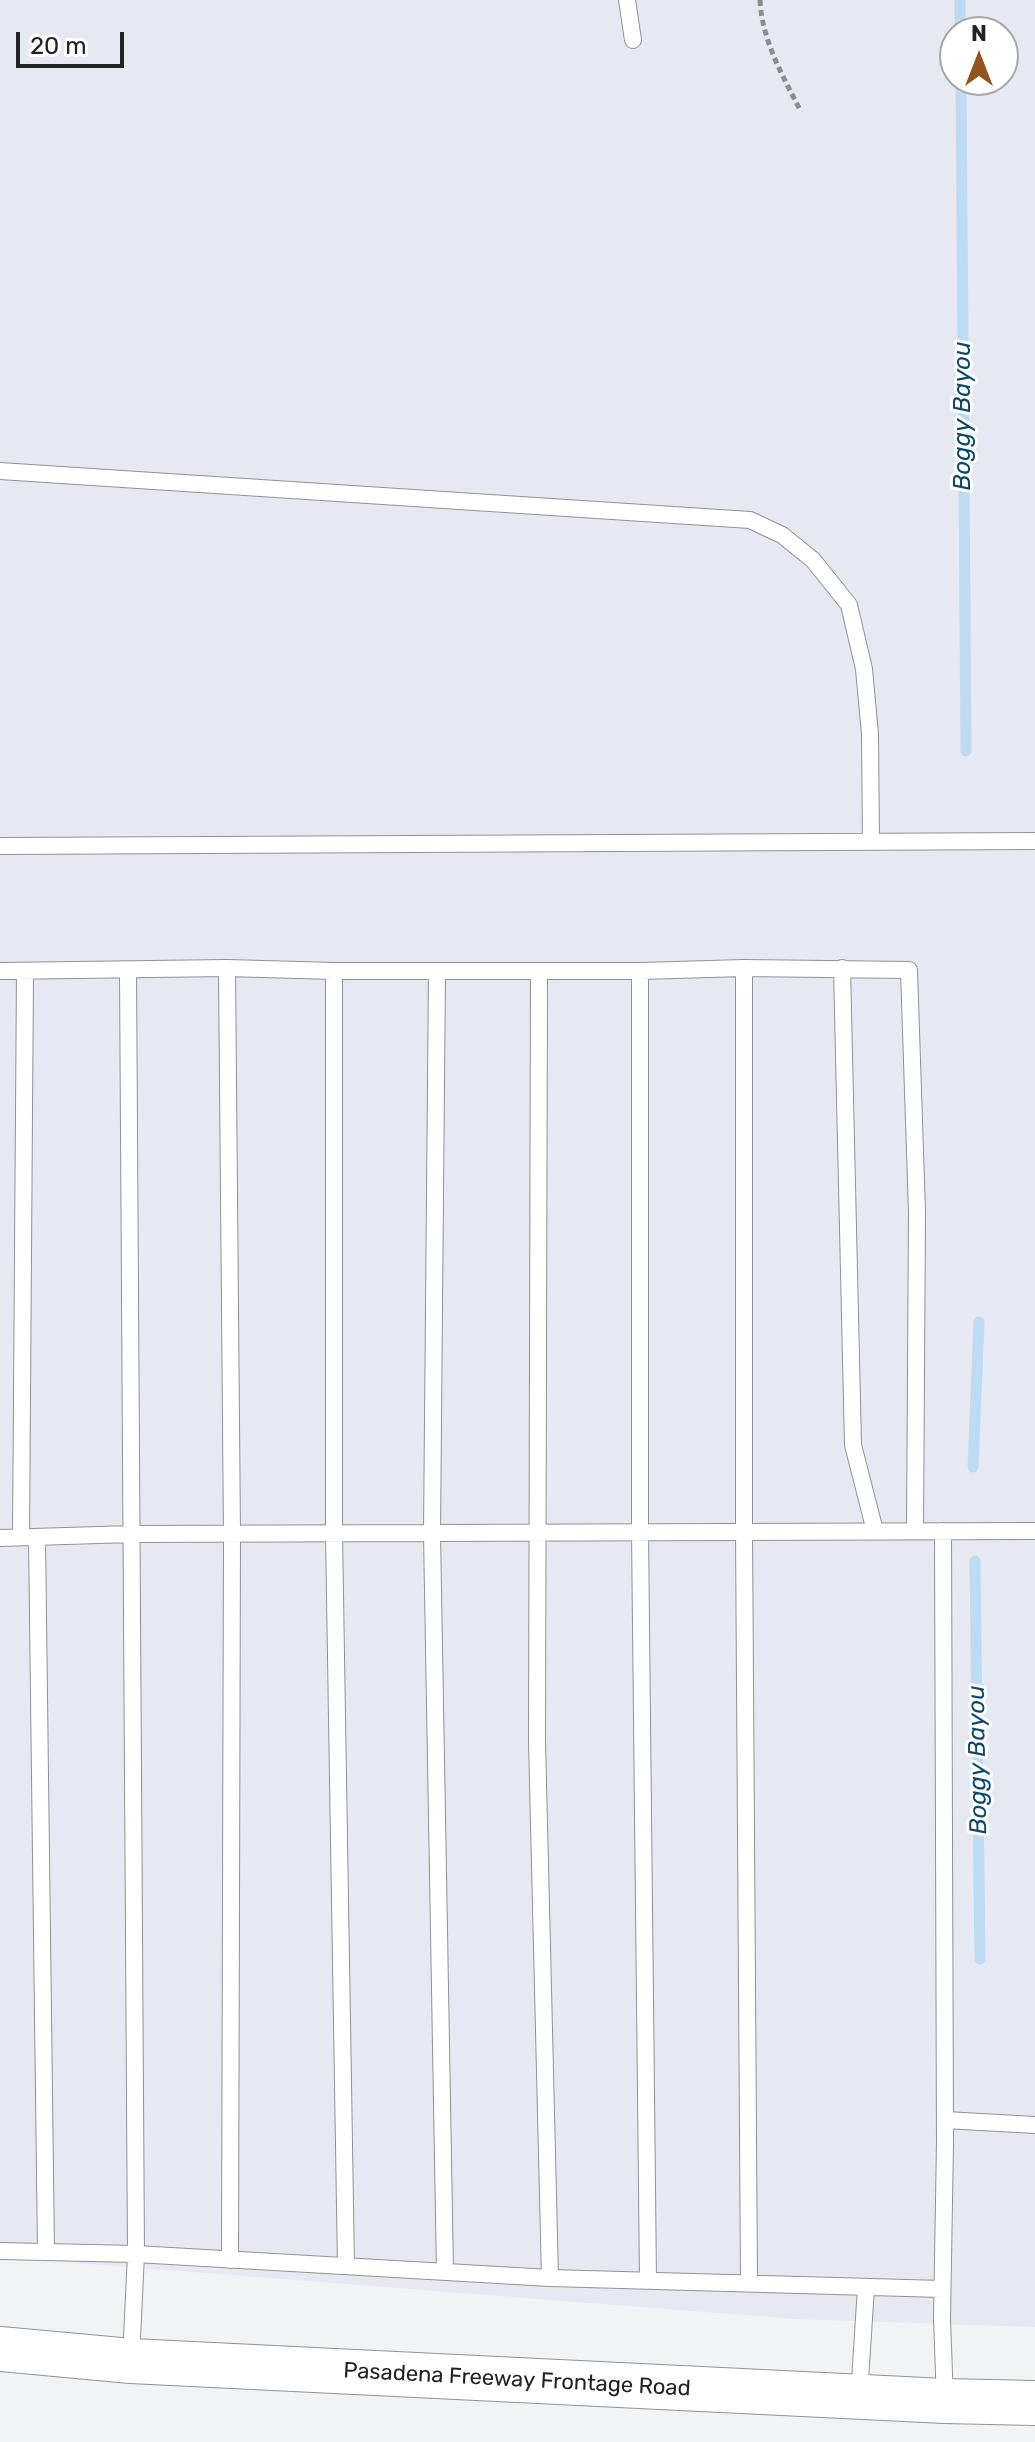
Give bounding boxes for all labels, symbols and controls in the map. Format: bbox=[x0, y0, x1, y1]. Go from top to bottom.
scale bar bbox=[20, 16, 128, 66]
north arrow bbox=[939, 16, 1019, 96]
text: N bbox=[971, 20, 987, 47]
text: 20 m bbox=[30, 32, 87, 60]
water label: Boggy Bayou bbox=[949, 342, 977, 490]
water label: Boggy Bayou bbox=[962, 1685, 994, 1835]
street label: Pasadena Freeway Frontage Road bbox=[343, 2358, 691, 2402]

